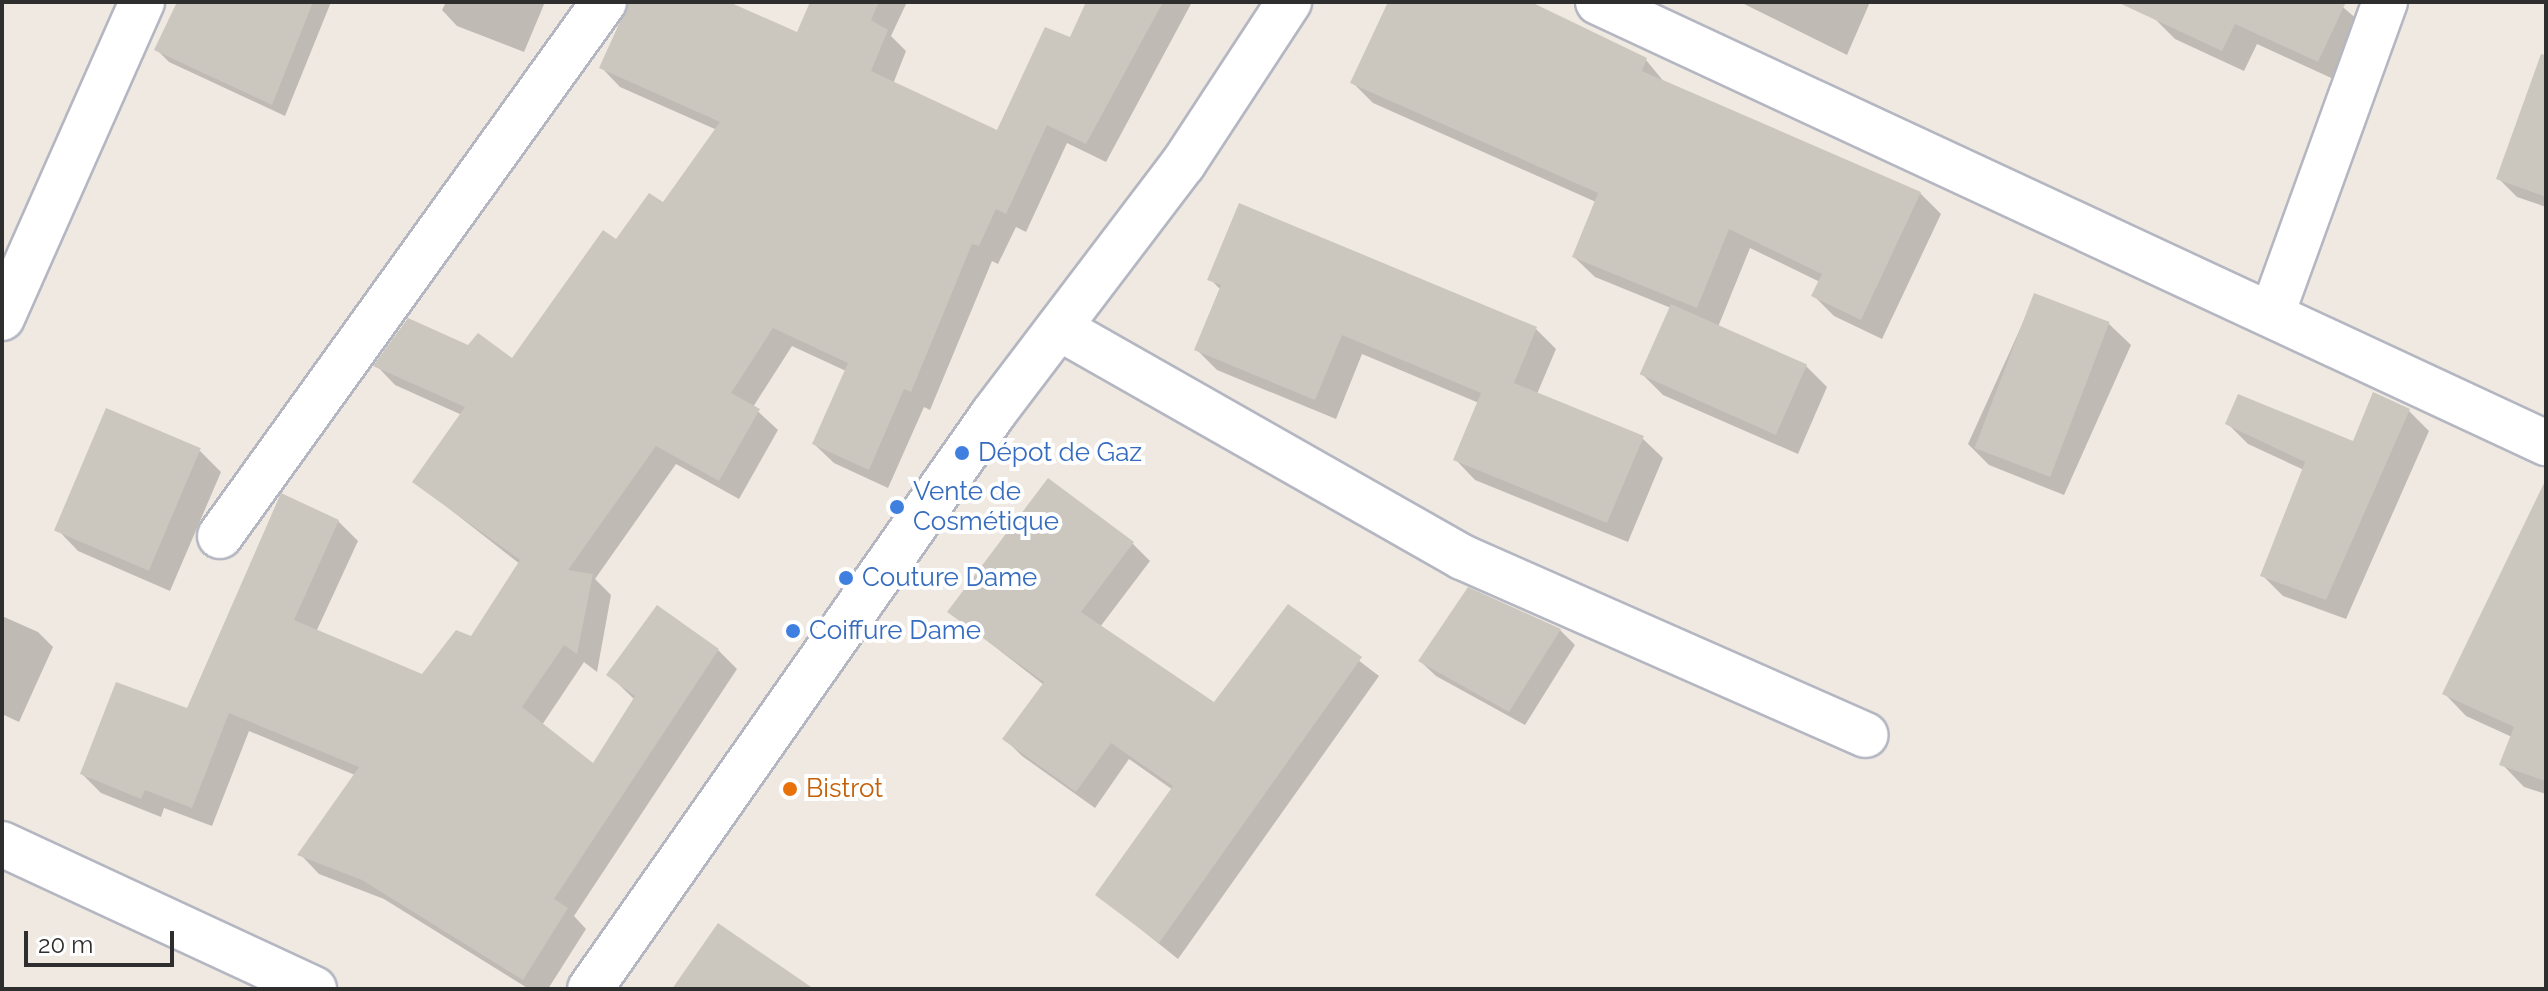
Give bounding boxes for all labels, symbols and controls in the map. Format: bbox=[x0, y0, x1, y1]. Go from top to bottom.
place label: Dépot de Gaz bbox=[978, 437, 1142, 469]
marker: Dépot de Gaz bbox=[953, 444, 971, 462]
place label: Vente de Cosmétique bbox=[913, 476, 1059, 538]
marker: Vente de Cosmétique bbox=[888, 498, 906, 516]
place label: Couture Dame bbox=[862, 562, 1037, 594]
marker: Couture Dame bbox=[837, 569, 855, 587]
place label: Coiffure Dame bbox=[809, 615, 981, 647]
marker: Coiffure Dame bbox=[784, 622, 802, 640]
place label: Bistrot bbox=[806, 773, 883, 805]
marker: Bistrot bbox=[781, 780, 799, 798]
scale bar bbox=[28, 915, 178, 965]
text: 20 m bbox=[38, 930, 93, 959]

